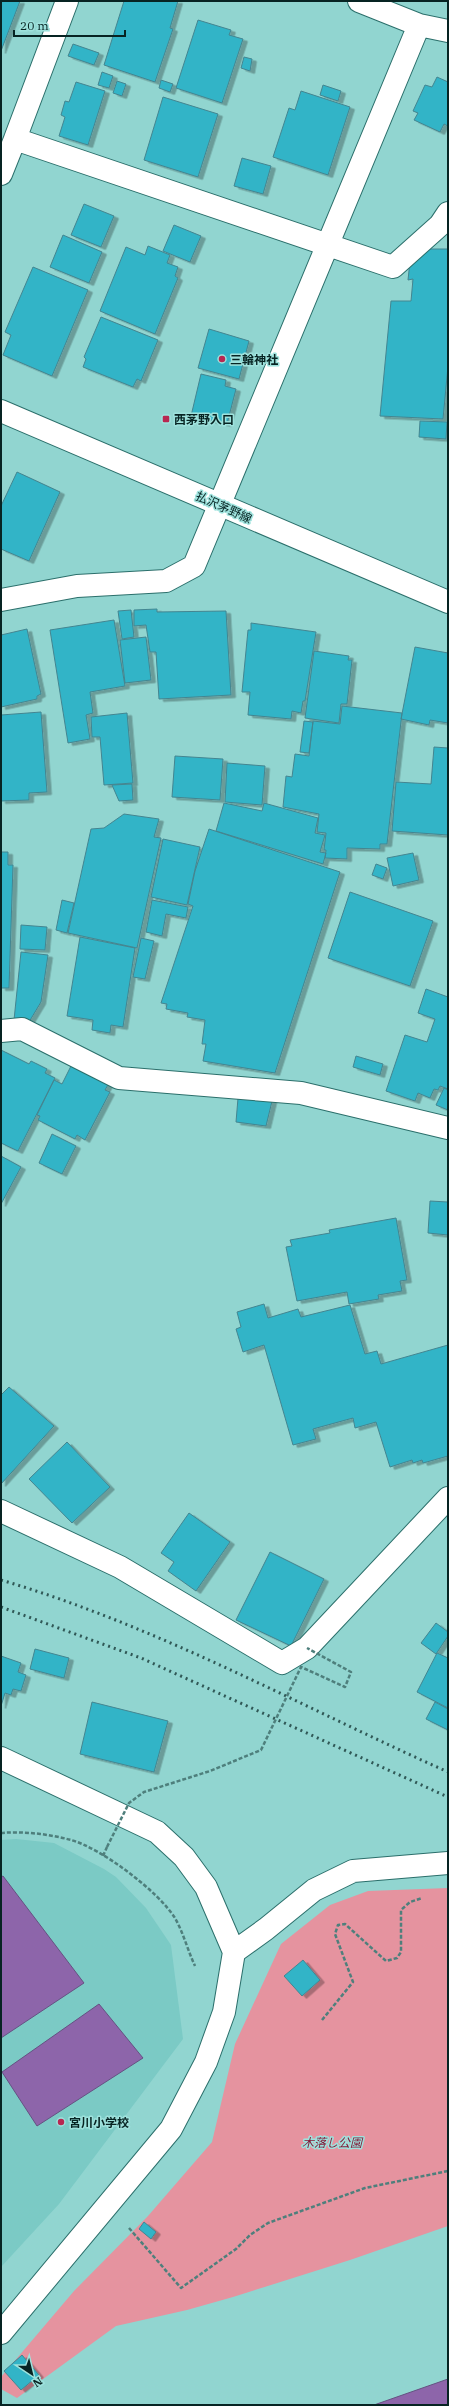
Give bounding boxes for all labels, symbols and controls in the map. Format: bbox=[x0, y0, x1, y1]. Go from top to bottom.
scale bar bbox=[14, 12, 125, 38]
text: 20 m bbox=[20, 18, 49, 33]
place label: 三輪神社 bbox=[230, 352, 278, 367]
marker: 三輪神社 bbox=[217, 354, 227, 364]
place label: 西茅野入口 bbox=[174, 412, 234, 427]
marker: 西茅野入口 bbox=[161, 414, 171, 424]
street label: 払沢茅野線 bbox=[194, 488, 254, 526]
place label: 宮川小学校 bbox=[69, 2115, 129, 2130]
marker: 宮川小学校 bbox=[56, 2117, 66, 2127]
park label: 木落し公園 bbox=[302, 2135, 364, 2150]
north arrow bbox=[12, 2354, 52, 2394]
text: N bbox=[30, 2374, 45, 2391]

